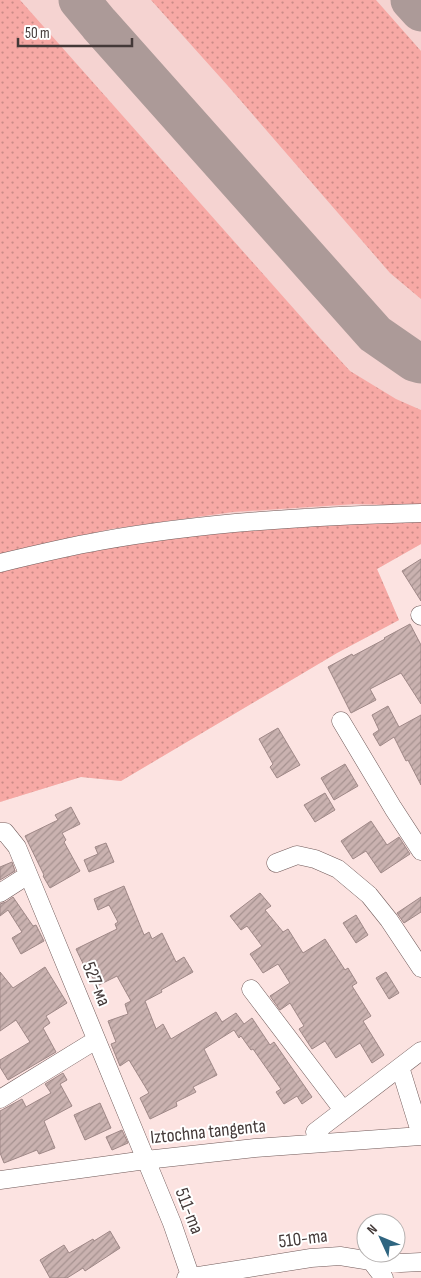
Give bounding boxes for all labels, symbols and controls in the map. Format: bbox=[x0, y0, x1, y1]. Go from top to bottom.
scale bar bbox=[18, 15, 131, 47]
text: 50 m bbox=[25, 24, 50, 43]
street label: 527-ма bbox=[77, 959, 115, 1009]
street label: Iztochna tangenta bbox=[149, 1115, 267, 1149]
street label: 511-та bbox=[170, 1185, 208, 1237]
north arrow bbox=[356, 1213, 406, 1263]
text: N bbox=[363, 1221, 381, 1238]
street label: 510-та bbox=[277, 1225, 329, 1253]

